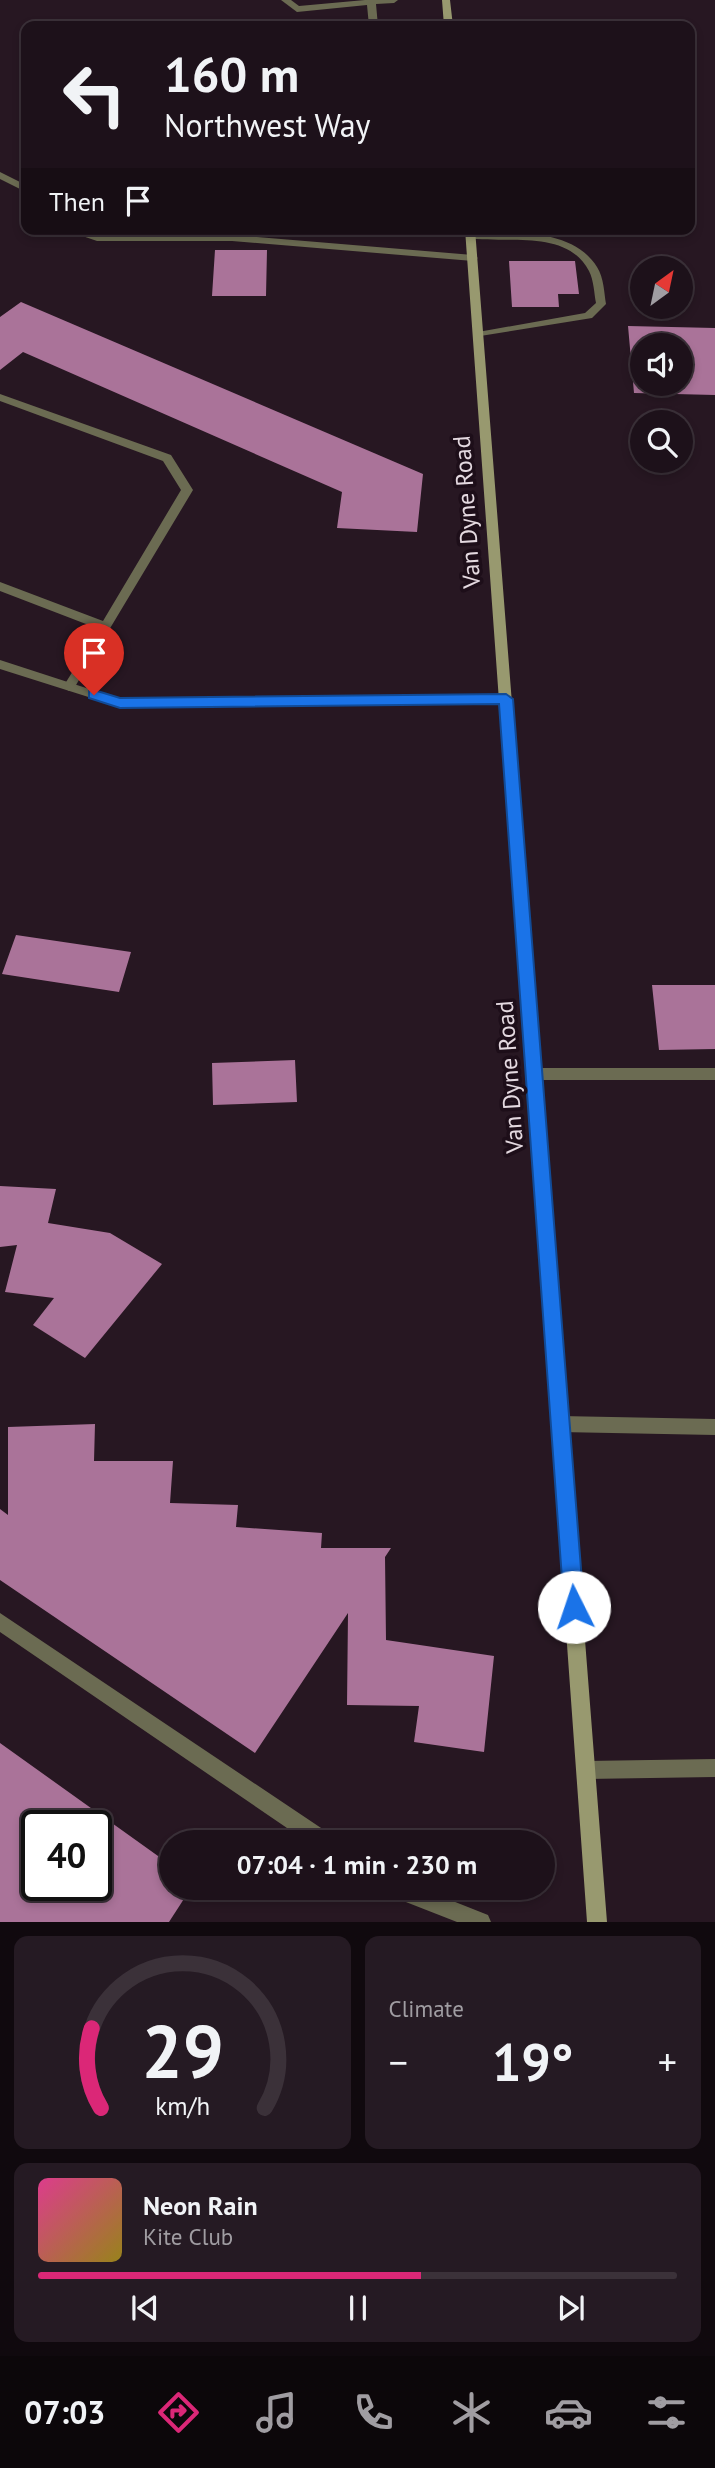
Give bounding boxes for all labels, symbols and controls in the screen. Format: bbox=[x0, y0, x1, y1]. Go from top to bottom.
text: 160 m bbox=[164, 42, 299, 106]
icon: left bbox=[49, 49, 140, 140]
text: Northwest Way bbox=[164, 104, 371, 146]
icon: arrive bbox=[119, 182, 157, 220]
text: Then bbox=[49, 185, 105, 218]
north arrow bbox=[630, 256, 693, 318]
map controls bbox=[630, 256, 693, 473]
button: sound bbox=[630, 333, 693, 396]
button: search bbox=[630, 410, 693, 473]
street label: Van Dyne Road bbox=[446, 435, 487, 590]
pin bbox=[64, 623, 124, 695]
icon: arrive bbox=[75, 634, 113, 672]
street label: Van Dyne Road bbox=[489, 1000, 530, 1155]
position arrow bbox=[537, 1570, 611, 1644]
speed limit sign: 40 bbox=[21, 1810, 112, 1901]
text: 07:04 · 1 min · 230 m bbox=[237, 1848, 477, 1881]
text: Climate bbox=[389, 1994, 464, 2023]
text: 29 bbox=[141, 2005, 224, 2099]
text: 19° bbox=[492, 2028, 574, 2095]
text: − bbox=[389, 2037, 408, 2086]
text: + bbox=[658, 2037, 677, 2086]
text: km/h bbox=[155, 2090, 210, 2122]
text: Neon Rain bbox=[143, 2189, 258, 2222]
text: Kite Club bbox=[143, 2222, 233, 2251]
icon: previous bbox=[126, 2289, 164, 2327]
icon: pause bbox=[339, 2289, 377, 2327]
icon: next bbox=[552, 2289, 590, 2327]
icon: directions bbox=[154, 2388, 203, 2437]
icon: music bbox=[252, 2388, 301, 2437]
icon: phone bbox=[349, 2388, 398, 2437]
icon: climate bbox=[447, 2388, 496, 2437]
icon: car bbox=[544, 2388, 593, 2437]
icon: filters bbox=[642, 2388, 691, 2437]
text: 07:03 bbox=[24, 2391, 105, 2433]

